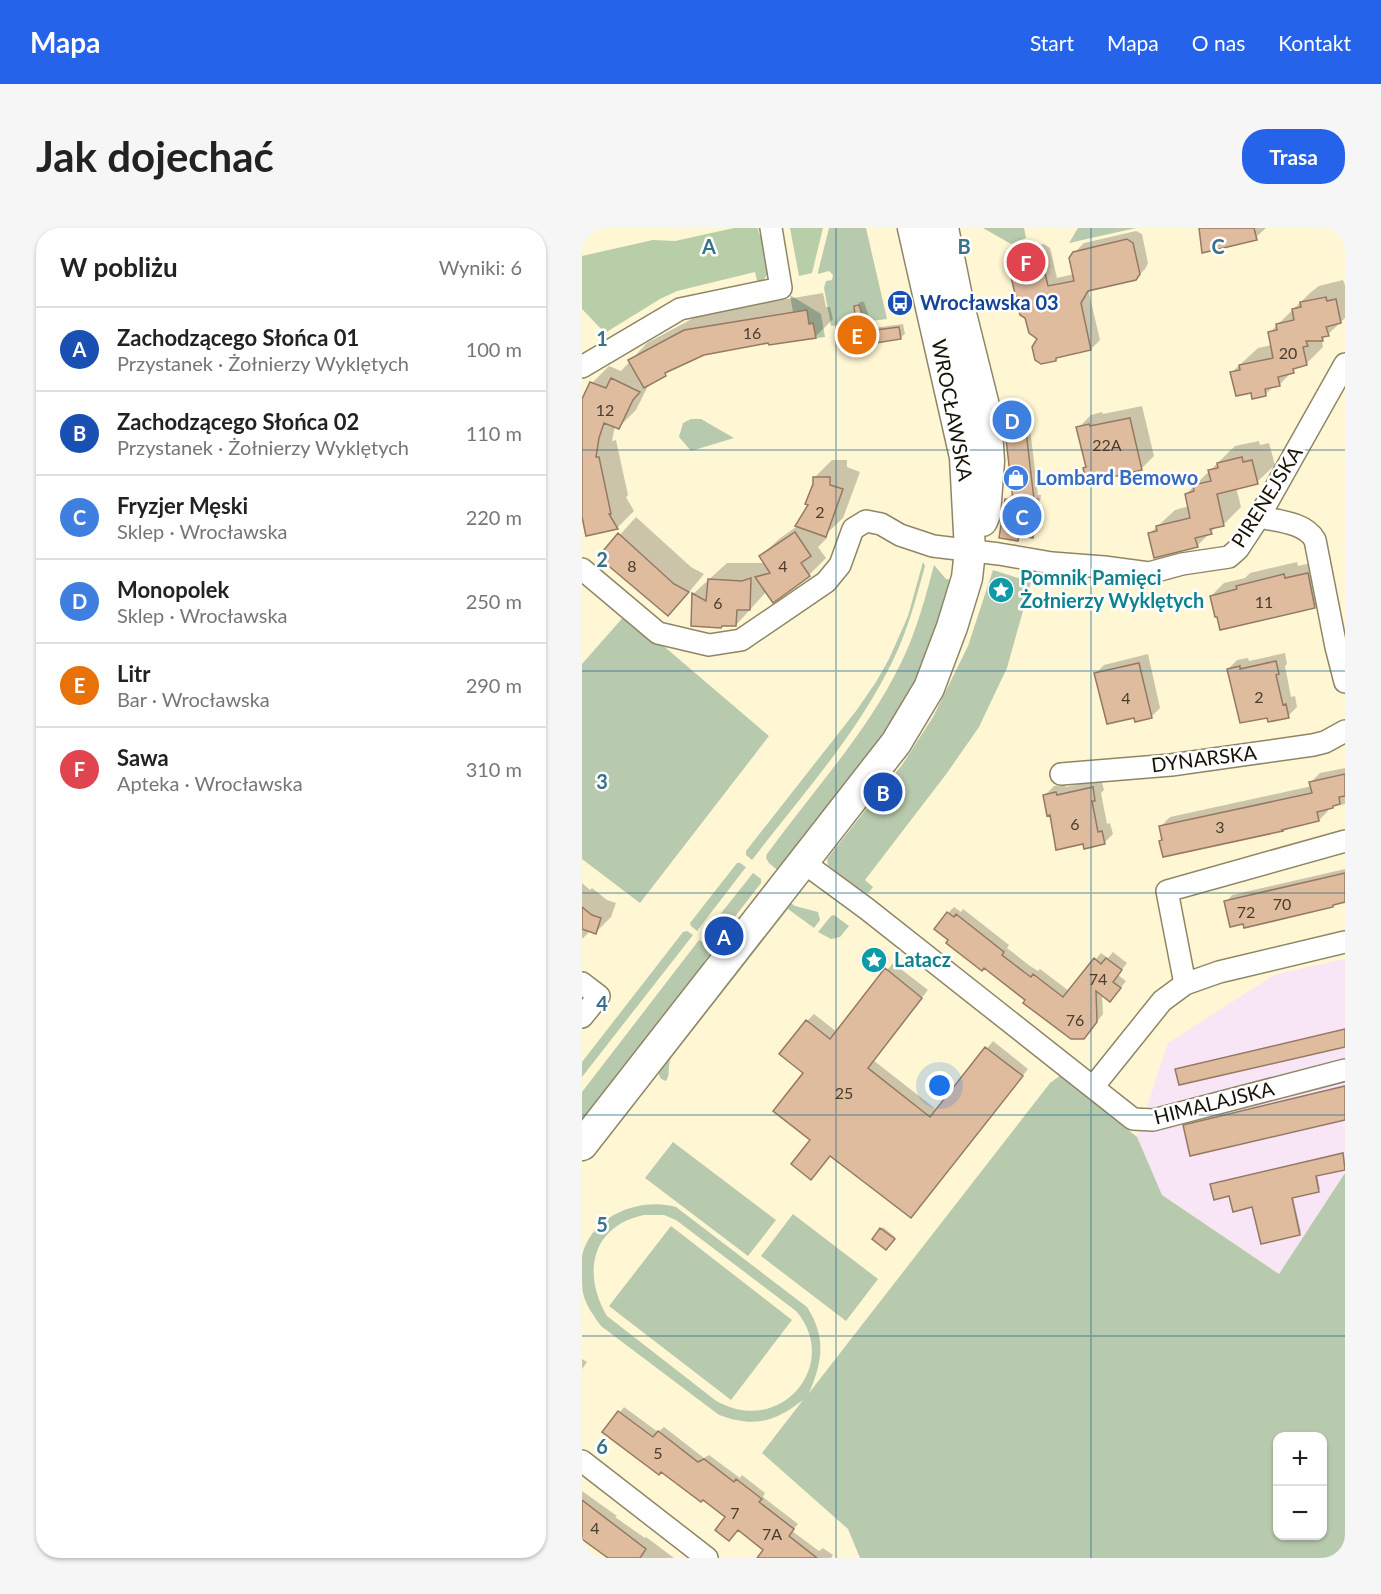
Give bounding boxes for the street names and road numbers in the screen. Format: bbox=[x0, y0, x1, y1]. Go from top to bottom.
street label: WROCŁAWSKA bbox=[927, 337, 979, 483]
street label: PIRENEJSKA bbox=[1226, 441, 1307, 551]
street label: DYNARSKA bbox=[1150, 740, 1258, 776]
street label: HIMALAJSKA bbox=[1151, 1075, 1277, 1129]

